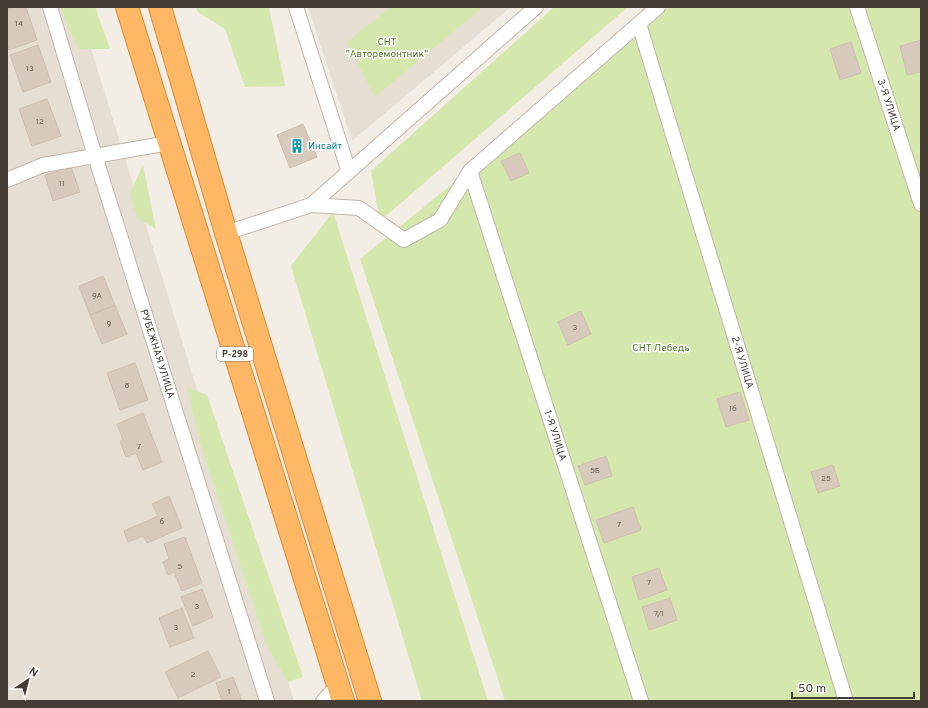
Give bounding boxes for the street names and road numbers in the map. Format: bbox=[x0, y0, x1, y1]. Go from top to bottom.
street label: 3-Я УЛИЦА bbox=[874, 77, 903, 133]
street label: РУБЕЖНАЯ УЛИЦА bbox=[137, 308, 178, 400]
street label: 2-Я УЛИЦА bbox=[728, 335, 757, 391]
road number: Р-298 bbox=[217, 347, 253, 361]
street label: 1-Я УЛИЦА bbox=[541, 409, 570, 463]

